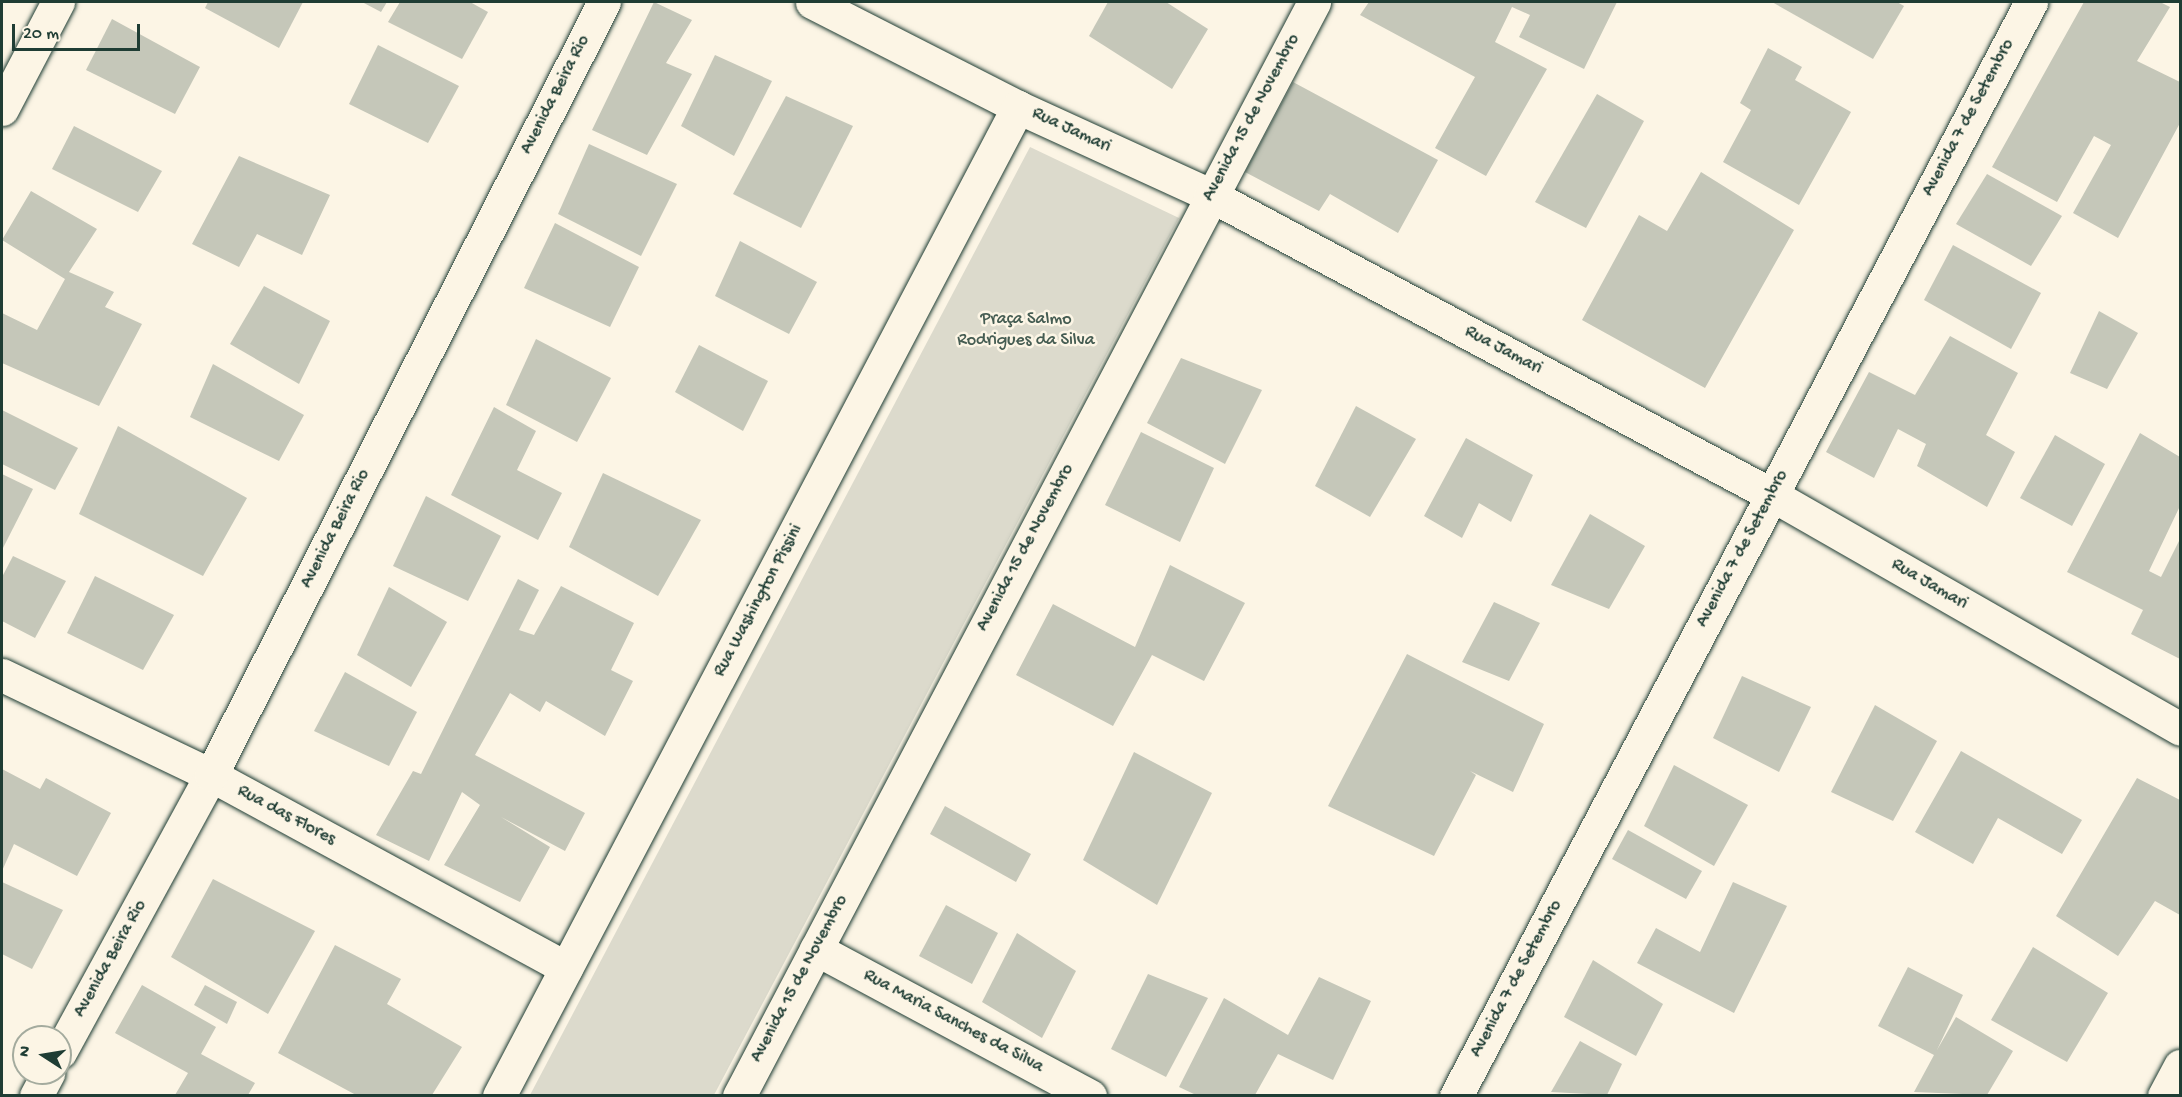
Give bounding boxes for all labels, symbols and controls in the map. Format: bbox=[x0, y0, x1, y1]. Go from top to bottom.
scale bar bbox=[15, 12, 142, 50]
text: 20 m bbox=[23, 24, 59, 45]
street label: Avenida 15 de Novembro bbox=[1199, 31, 1305, 205]
street label: Avenida Beira Rio bbox=[517, 32, 595, 158]
street label: Avenida 7 de Setembro bbox=[1918, 36, 2020, 200]
street label: Rua Jamari bbox=[1028, 103, 1114, 159]
park label: Praça Salmo Rodrigues da Silva bbox=[957, 310, 1095, 352]
street label: Rua Jamari bbox=[1461, 322, 1545, 380]
street label: Avenida 15 de Novembro bbox=[973, 461, 1079, 635]
street label: Avenida Beira Rio bbox=[297, 466, 375, 592]
street label: Avenida 7 de Setembro bbox=[1692, 467, 1794, 631]
street label: Rua Washington Pissini bbox=[710, 521, 808, 681]
street label: Rua Jamari bbox=[1887, 554, 1971, 616]
street label: Rua das Flores bbox=[233, 781, 339, 851]
street label: Avenida 15 de Novembro bbox=[747, 892, 853, 1066]
street label: Avenida Beira Rio bbox=[70, 897, 152, 1021]
street label: Avenida 7 de Setembro bbox=[1466, 897, 1568, 1061]
street label: Rua Maria Sanches da Silva bbox=[859, 965, 1047, 1079]
north arrow bbox=[12, 1025, 72, 1085]
text: N bbox=[15, 1044, 36, 1059]

